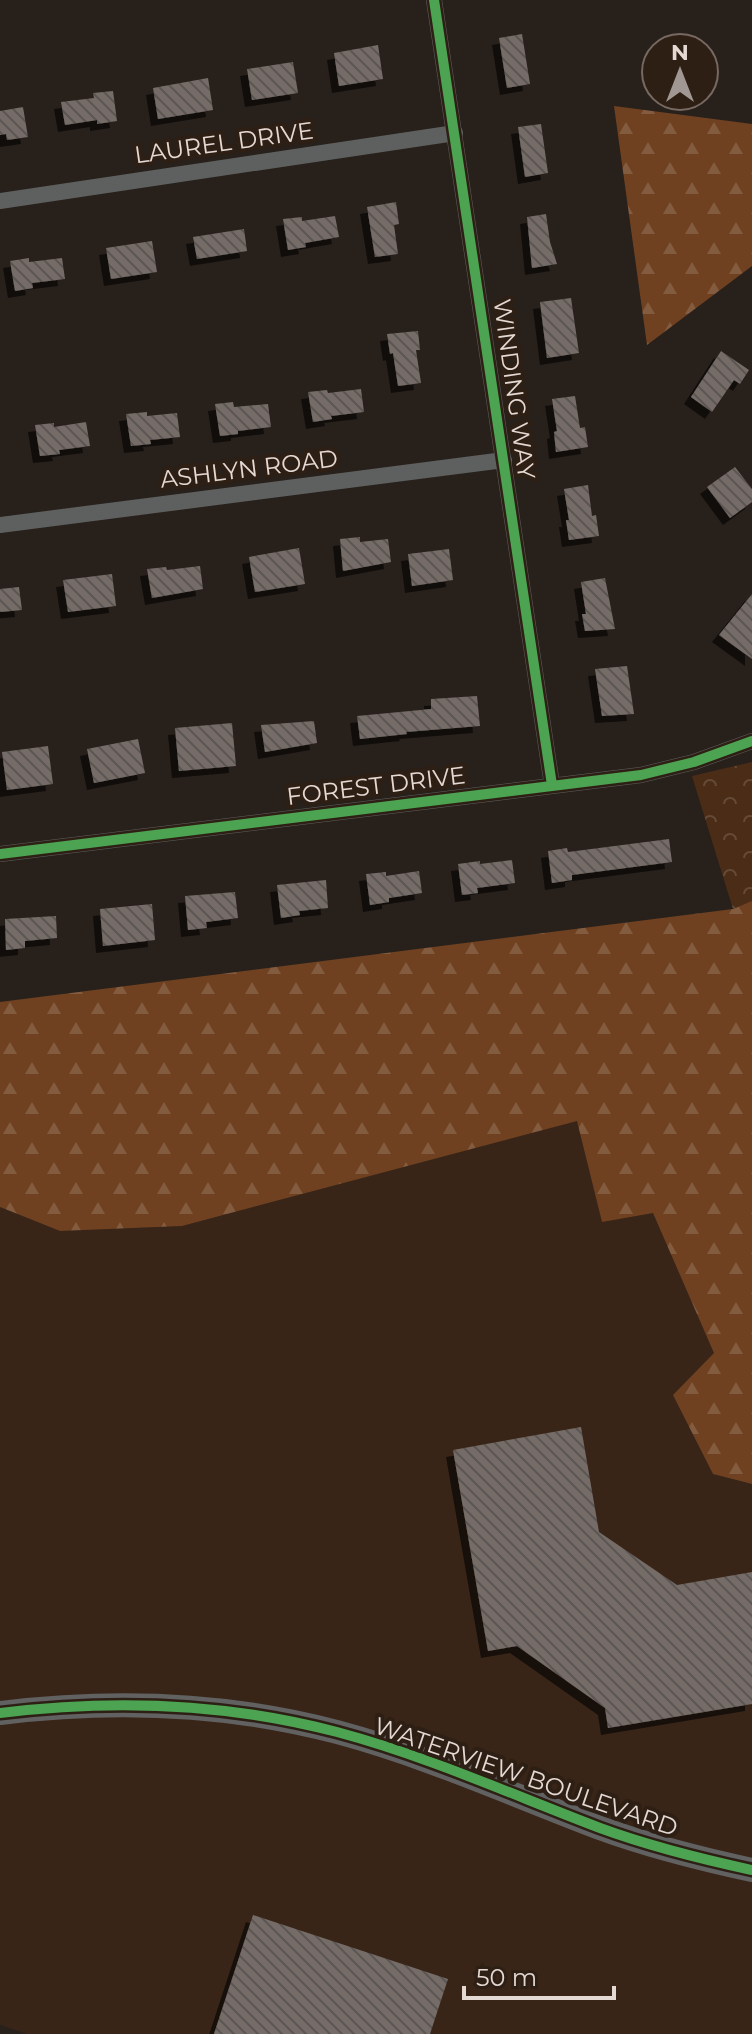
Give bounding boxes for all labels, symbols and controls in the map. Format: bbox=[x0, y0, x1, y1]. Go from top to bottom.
north arrow bbox=[640, 32, 720, 112]
text: N bbox=[671, 39, 689, 66]
street label: LAUREL DRIVE bbox=[133, 116, 315, 169]
street label: WINDING WAY bbox=[487, 297, 542, 482]
street label: ASHLYN ROAD bbox=[158, 443, 339, 494]
street label: FOREST DRIVE bbox=[285, 760, 467, 811]
street label: WATERVIEW BOULEVARD bbox=[371, 1711, 682, 1842]
scale bar bbox=[464, 1950, 614, 2000]
text: 50 m bbox=[476, 1963, 537, 1992]

